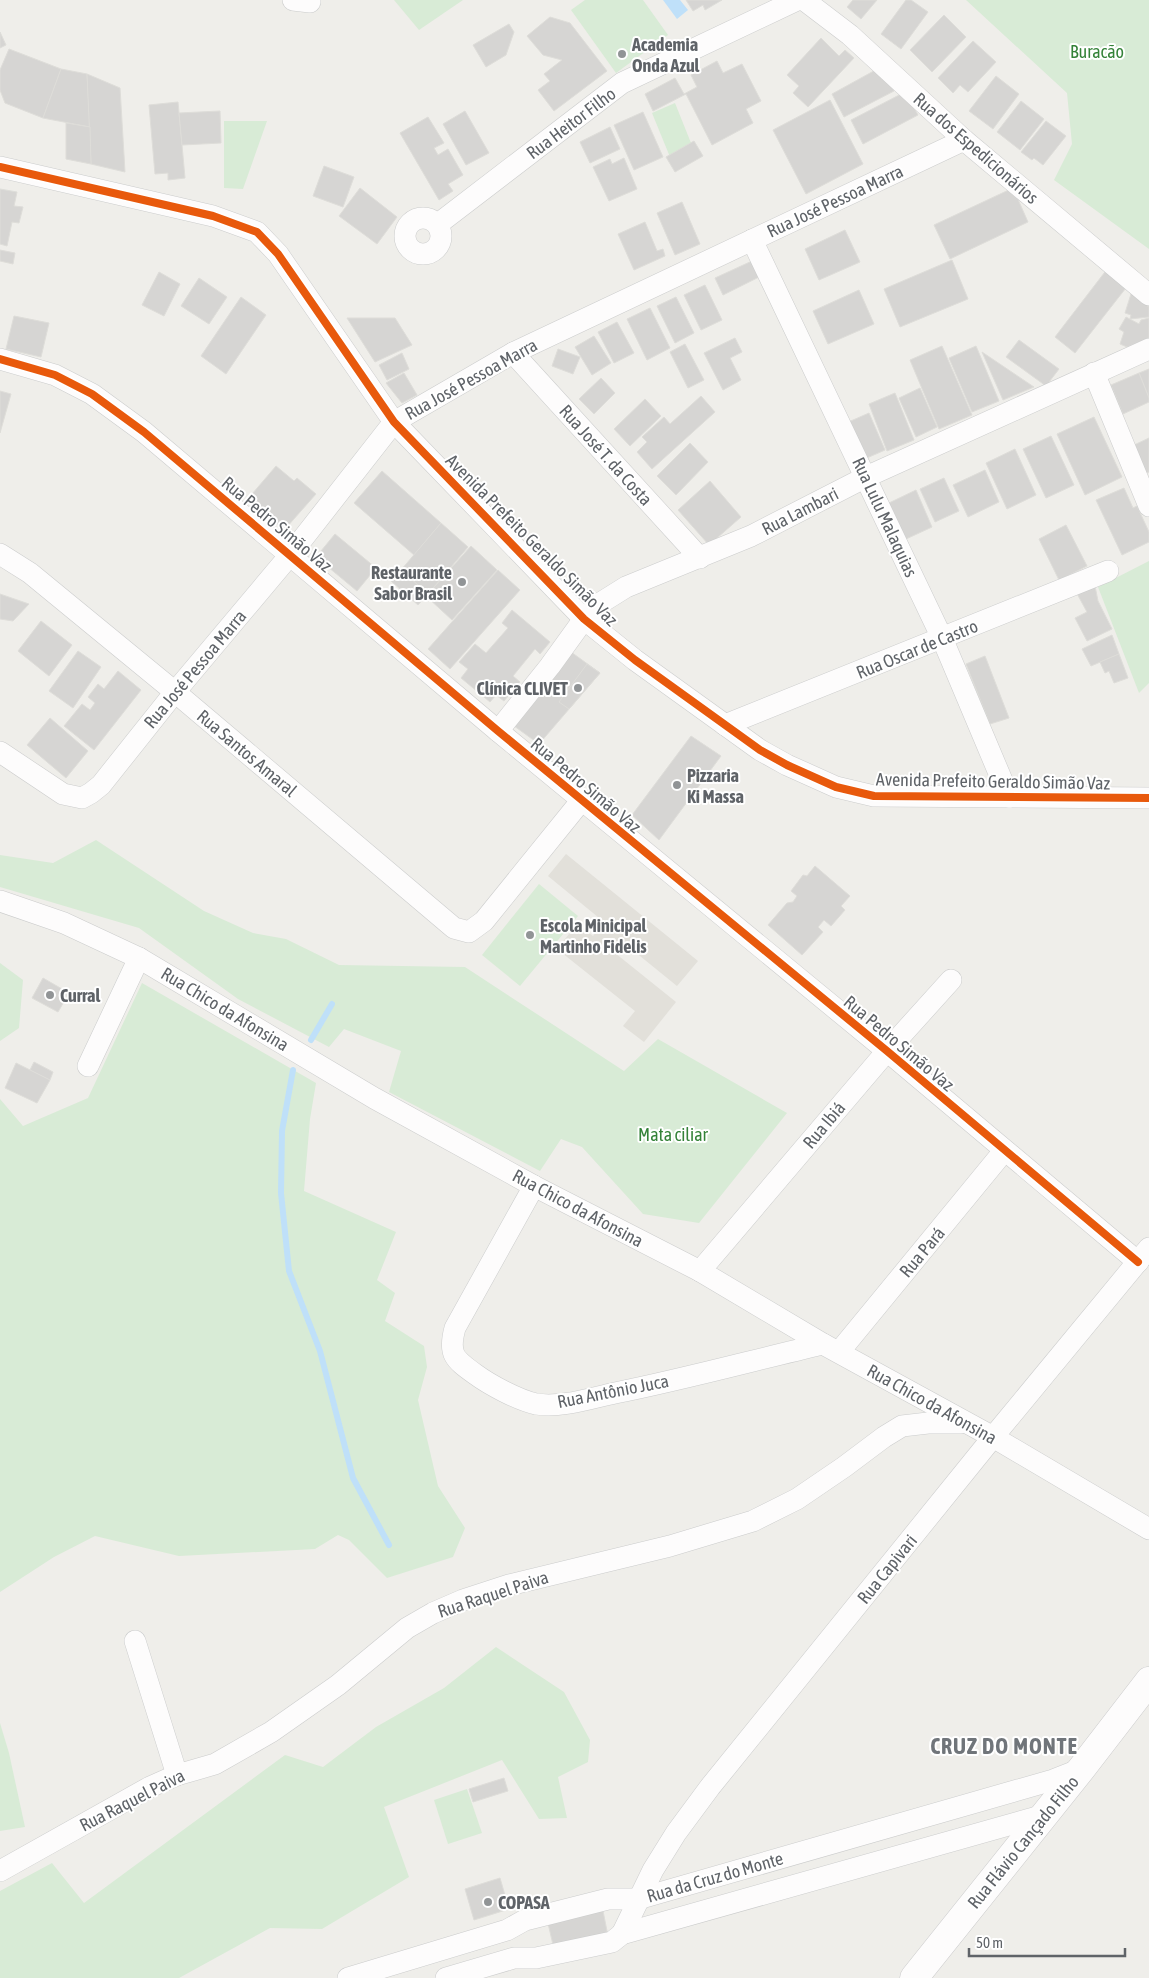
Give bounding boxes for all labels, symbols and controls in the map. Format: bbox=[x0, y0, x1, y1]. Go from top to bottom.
place label: Academia Onda Azul bbox=[631, 34, 700, 76]
park label: Buracão bbox=[1070, 41, 1124, 62]
marker: Academia Onda Azul bbox=[616, 48, 628, 60]
street label: Rua Heitor Filho bbox=[522, 83, 620, 163]
street label: Rua dos Espedicionários bbox=[909, 88, 1043, 208]
street label: Rua José Pessoa Marra bbox=[764, 160, 906, 242]
street label: Rua José Pessoa Marra bbox=[401, 334, 541, 424]
street label: Rua José T. da Costa bbox=[555, 400, 657, 510]
street label: Avenida Prefeito Geraldo Simão Vaz bbox=[442, 450, 623, 631]
street label: Rua Lulu Malaquias bbox=[848, 454, 922, 580]
street label: Rua Pedro Simão Vaz bbox=[218, 472, 337, 576]
street label: Rua Lambari bbox=[758, 483, 842, 539]
place label: Restaurante Sabor Brasil bbox=[371, 562, 452, 604]
marker: Restaurante Sabor Brasil bbox=[456, 576, 468, 588]
street label: Rua José Pessoa Marra bbox=[140, 606, 250, 732]
street label: Rua Oscar de Castro bbox=[853, 615, 981, 683]
place label: Clínica CLIVET bbox=[477, 678, 568, 699]
marker: Clínica CLIVET bbox=[572, 682, 584, 694]
street label: Rua Santos Amaral bbox=[193, 705, 301, 801]
street label: Rua Pedro Simão Vaz bbox=[527, 733, 646, 837]
place label: Pizzaria Ki Massa bbox=[687, 765, 744, 807]
street label: Avenida Prefeito Geraldo Simão Vaz bbox=[876, 768, 1111, 794]
marker: Pizzaria Ki Massa bbox=[671, 779, 683, 791]
place label: Escola Minicipal Martinho Fidelis bbox=[540, 915, 647, 957]
marker: Escola Minicipal Martinho Fidelis bbox=[524, 929, 536, 941]
street label: Rua Chico da Afonsina bbox=[157, 963, 293, 1055]
place label: Curral bbox=[60, 985, 100, 1006]
marker: Curral bbox=[44, 989, 56, 1001]
street label: Rua Pedro Simão Vaz bbox=[840, 991, 959, 1095]
street label: Rua Ibiá bbox=[799, 1098, 849, 1152]
park label: Mata ciliar bbox=[638, 1124, 709, 1145]
street label: Rua Chico da Afonsina bbox=[509, 1165, 647, 1251]
street label: Rua Pará bbox=[895, 1223, 949, 1281]
street label: Rua Chico da Afonsina bbox=[863, 1360, 1001, 1448]
street label: Rua Antônio Juca bbox=[556, 1370, 670, 1412]
street label: Rua Capivari bbox=[853, 1530, 921, 1608]
street label: Rua Raquel Paiva bbox=[435, 1566, 551, 1622]
district label: CRUZ DO MONTE bbox=[930, 1733, 1078, 1759]
street label: Rua Raquel Paiva bbox=[76, 1765, 188, 1835]
street label: Rua Flávio Cançado Filho bbox=[963, 1771, 1083, 1913]
street label: Rua da Cruz do Monte bbox=[644, 1847, 786, 1907]
place label: COPASA bbox=[498, 1892, 550, 1913]
marker: COPASA bbox=[482, 1896, 494, 1908]
scale bar bbox=[969, 1926, 1125, 1958]
text: 50 m bbox=[976, 1934, 1003, 1951]

